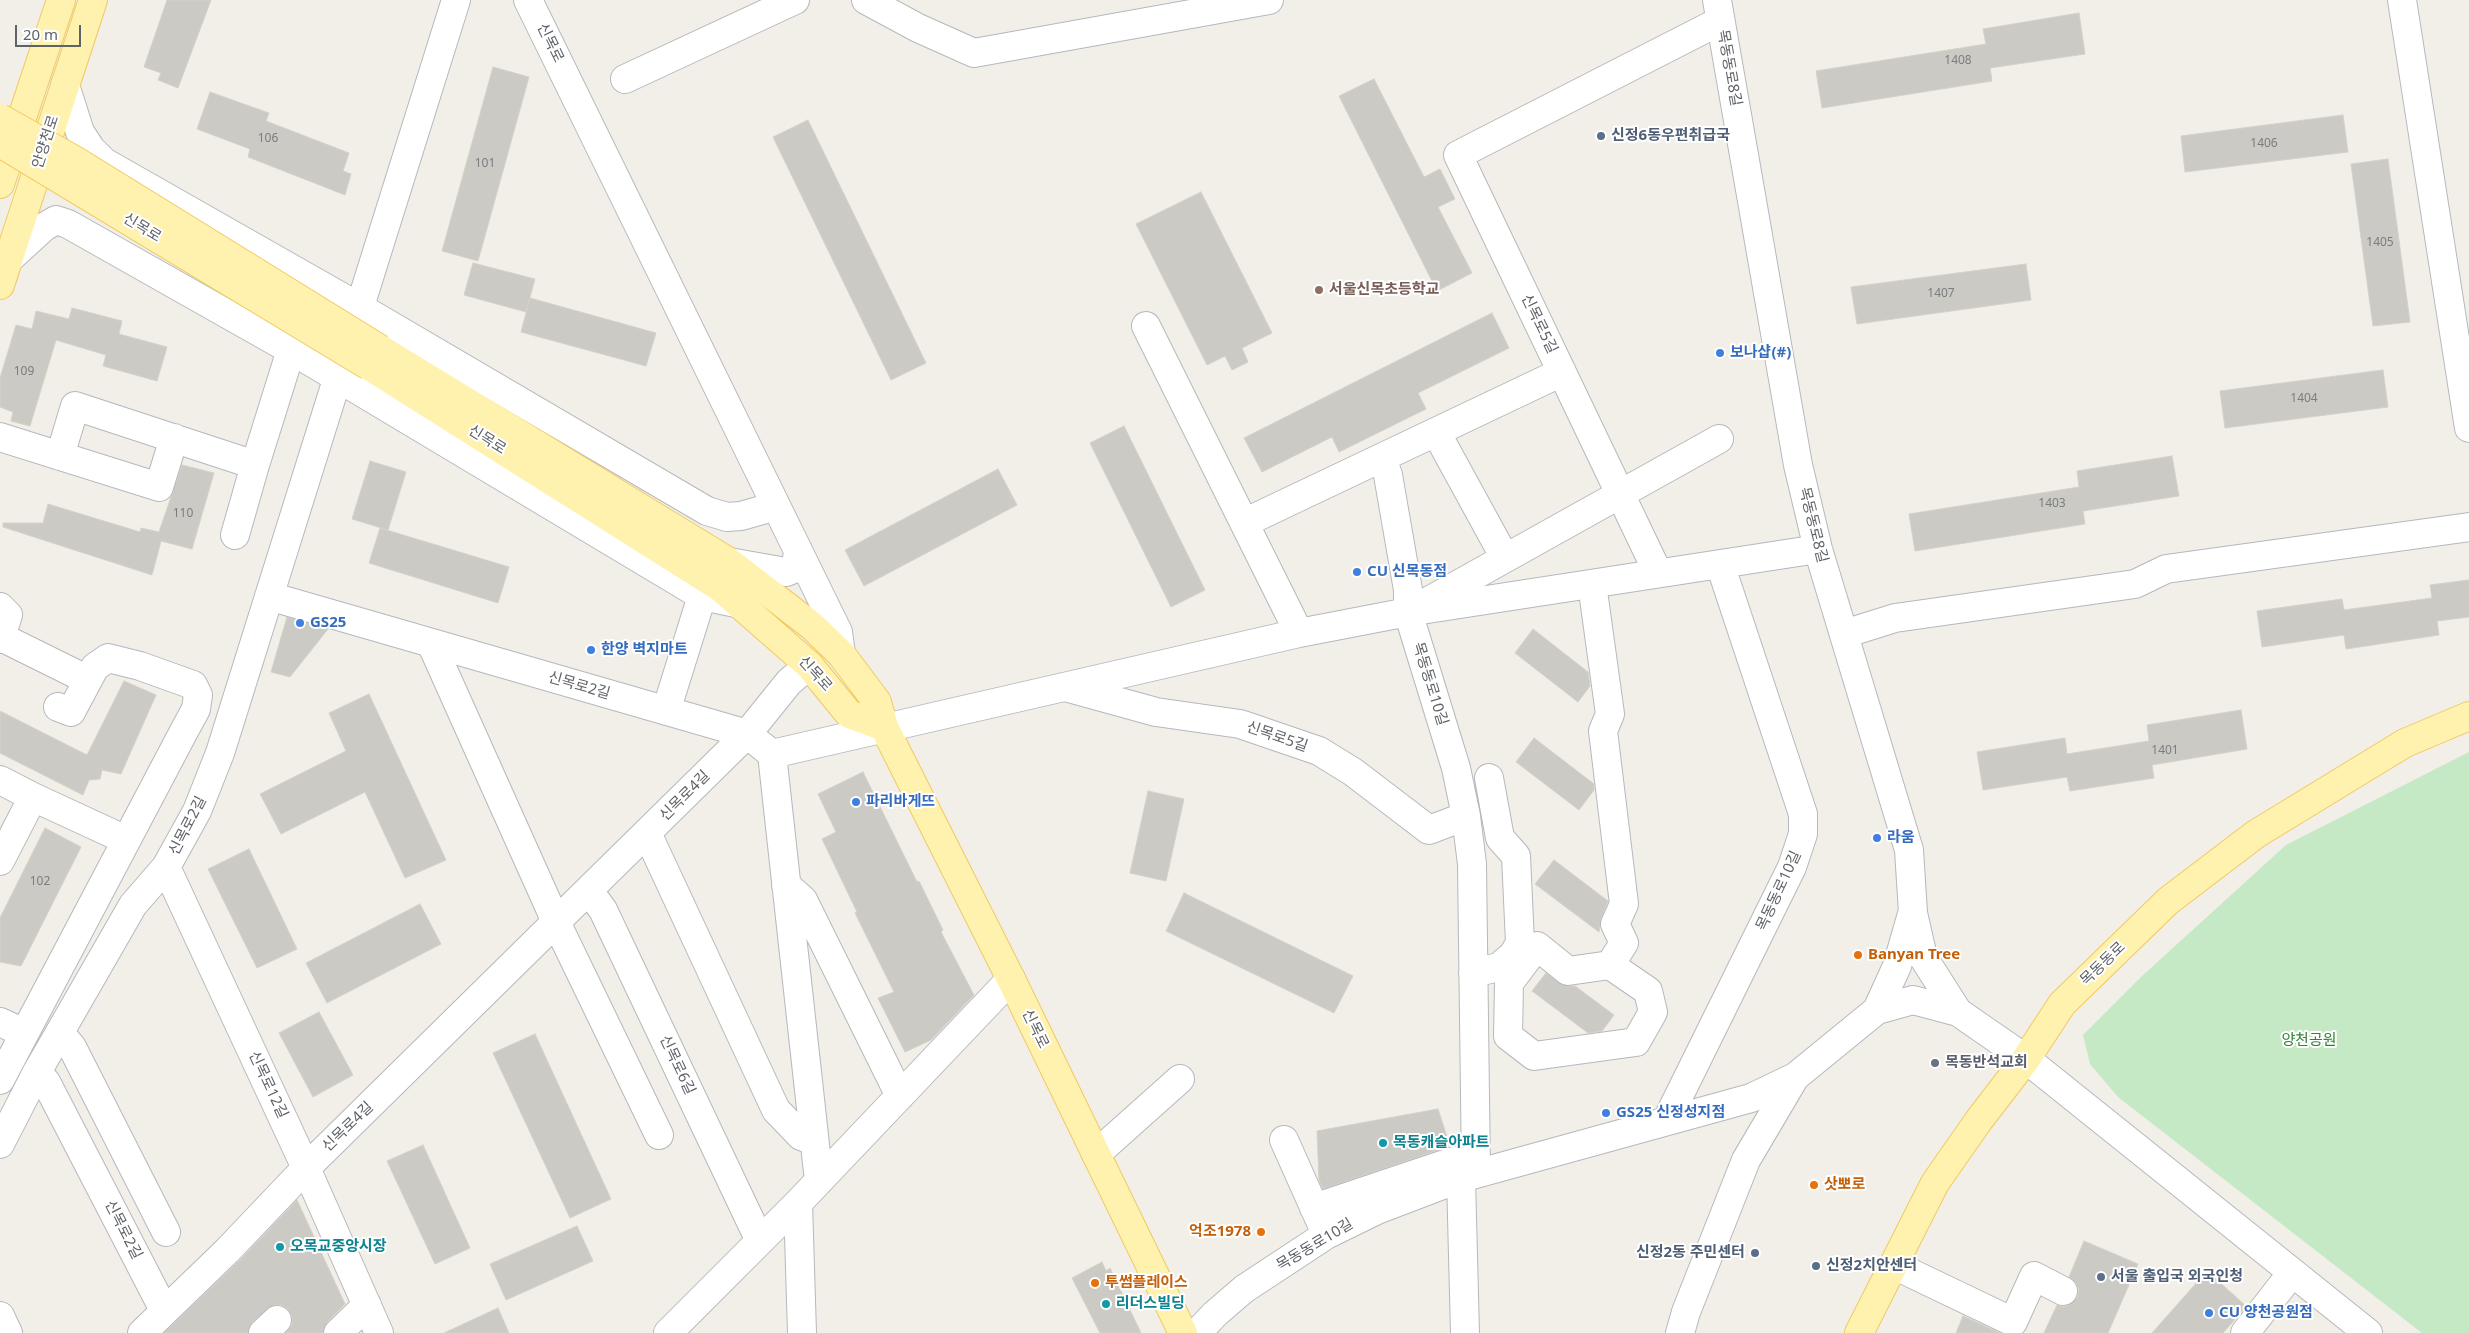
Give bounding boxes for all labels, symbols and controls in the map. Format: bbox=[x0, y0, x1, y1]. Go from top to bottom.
scale bar bbox=[18, 15, 84, 47]
street label: 신목로 bbox=[533, 20, 567, 66]
text: 20 m bbox=[23, 24, 58, 44]
street label: 목동동로8길 bbox=[1713, 28, 1745, 108]
house number: 1408 bbox=[1944, 54, 1972, 68]
street label: 안양천로 bbox=[29, 113, 63, 171]
place label: 신정6동우편취급국 bbox=[1611, 127, 1730, 145]
marker: 신정6동우편취급국 bbox=[1595, 130, 1607, 142]
house number: 106 bbox=[258, 132, 278, 146]
house number: 1406 bbox=[2250, 137, 2278, 151]
house number: 101 bbox=[475, 157, 495, 171]
street label: 신목로 bbox=[120, 210, 164, 246]
house number: 1405 bbox=[2366, 236, 2394, 250]
place label: 서울신목초등학교 bbox=[1329, 281, 1439, 299]
marker: 서울신목초등학교 bbox=[1313, 284, 1325, 296]
house number: 1407 bbox=[1927, 287, 1955, 301]
street label: 신목로5길 bbox=[1517, 291, 1561, 357]
place label: 보나샵(#) bbox=[1730, 344, 1791, 362]
marker: 보나샵(#) bbox=[1714, 347, 1726, 359]
house number: 109 bbox=[14, 365, 34, 379]
house number: 1404 bbox=[2290, 392, 2318, 406]
street label: 신목로 bbox=[465, 421, 509, 459]
street label: 목동동로8길 bbox=[1795, 485, 1831, 565]
house number: 1403 bbox=[2038, 497, 2066, 511]
house number: 110 bbox=[173, 507, 193, 521]
place label: CU 신목동점 bbox=[1367, 563, 1447, 581]
marker: CU 신목동점 bbox=[1351, 566, 1363, 578]
place label: GS25 bbox=[310, 614, 346, 632]
marker: GS25 bbox=[294, 617, 306, 629]
street label: 목동동로10길 bbox=[1409, 640, 1451, 728]
place label: 한양 벽지마트 bbox=[601, 641, 688, 659]
marker: 한양 벽지마트 bbox=[585, 644, 597, 656]
street label: 신목로 bbox=[794, 653, 836, 695]
street label: 신목로2길 bbox=[546, 669, 612, 703]
street label: 신목로5길 bbox=[1244, 718, 1310, 756]
house number: 1401 bbox=[2151, 744, 2179, 758]
street label: 신목로4길 bbox=[656, 767, 714, 825]
street label: 신목로2길 bbox=[166, 793, 210, 859]
place label: 파리바게뜨 bbox=[866, 793, 935, 811]
marker: 파리바게뜨 bbox=[850, 796, 862, 808]
place label: 라움 bbox=[1887, 829, 1915, 847]
marker: 라움 bbox=[1871, 832, 1883, 844]
street label: 목동동로10길 bbox=[1753, 848, 1805, 934]
house number: 102 bbox=[30, 875, 50, 889]
street label: 목동동로 bbox=[2077, 938, 2129, 990]
place label: Banyan Tree bbox=[1868, 946, 1960, 964]
marker: Banyan Tree bbox=[1852, 949, 1864, 961]
street label: 신목로 bbox=[1018, 1006, 1052, 1052]
street label: 신목로6길 bbox=[655, 1032, 699, 1098]
park label: 양천공원 bbox=[2281, 1032, 2337, 1050]
street label: 신목로12길 bbox=[245, 1048, 291, 1122]
place label: 목동반석교회 bbox=[1945, 1054, 2028, 1072]
marker: 목동반석교회 bbox=[1929, 1057, 1941, 1069]
street label: 신목로4길 bbox=[319, 1098, 377, 1156]
place label: GS25 신정성지점 bbox=[1616, 1104, 1725, 1122]
marker: GS25 신정성지점 bbox=[1600, 1107, 1612, 1119]
place label: 목동캐슬아파트 bbox=[1393, 1134, 1490, 1152]
marker: 목동캐슬아파트 bbox=[1377, 1137, 1389, 1149]
place label: 삿뽀로 bbox=[1824, 1176, 1865, 1194]
marker: 삿뽀로 bbox=[1808, 1179, 1820, 1191]
street label: 신목로2길 bbox=[101, 1197, 145, 1263]
street label: 목동동로10길 bbox=[1273, 1215, 1357, 1275]
place label: 억조1978 bbox=[1189, 1223, 1251, 1241]
marker: 억조1978 bbox=[1255, 1226, 1267, 1238]
place label: 오목교중앙시장 bbox=[290, 1238, 387, 1256]
marker: 오목교중앙시장 bbox=[274, 1241, 286, 1253]
place label: 신정2동 주민센터 bbox=[1636, 1244, 1745, 1262]
marker: 신정2동 주민센터 bbox=[1749, 1247, 1761, 1259]
place label: 신정2치안센터 bbox=[1826, 1257, 1917, 1275]
marker: 신정2치안센터 bbox=[1810, 1260, 1822, 1272]
place label: 서울 출입국 외국인청 bbox=[2111, 1268, 2243, 1286]
marker: 서울 출입국 외국인청 bbox=[2095, 1271, 2107, 1283]
place label: 투썸플레이스 bbox=[1105, 1274, 1188, 1292]
marker: 투썸플레이스 bbox=[1089, 1277, 1101, 1289]
place label: 리더스빌딩 bbox=[1116, 1295, 1185, 1313]
marker: 리더스빌딩 bbox=[1100, 1298, 1112, 1310]
place label: CU 양천공원점 bbox=[2219, 1304, 2313, 1322]
marker: CU 양천공원점 bbox=[2203, 1307, 2215, 1319]

